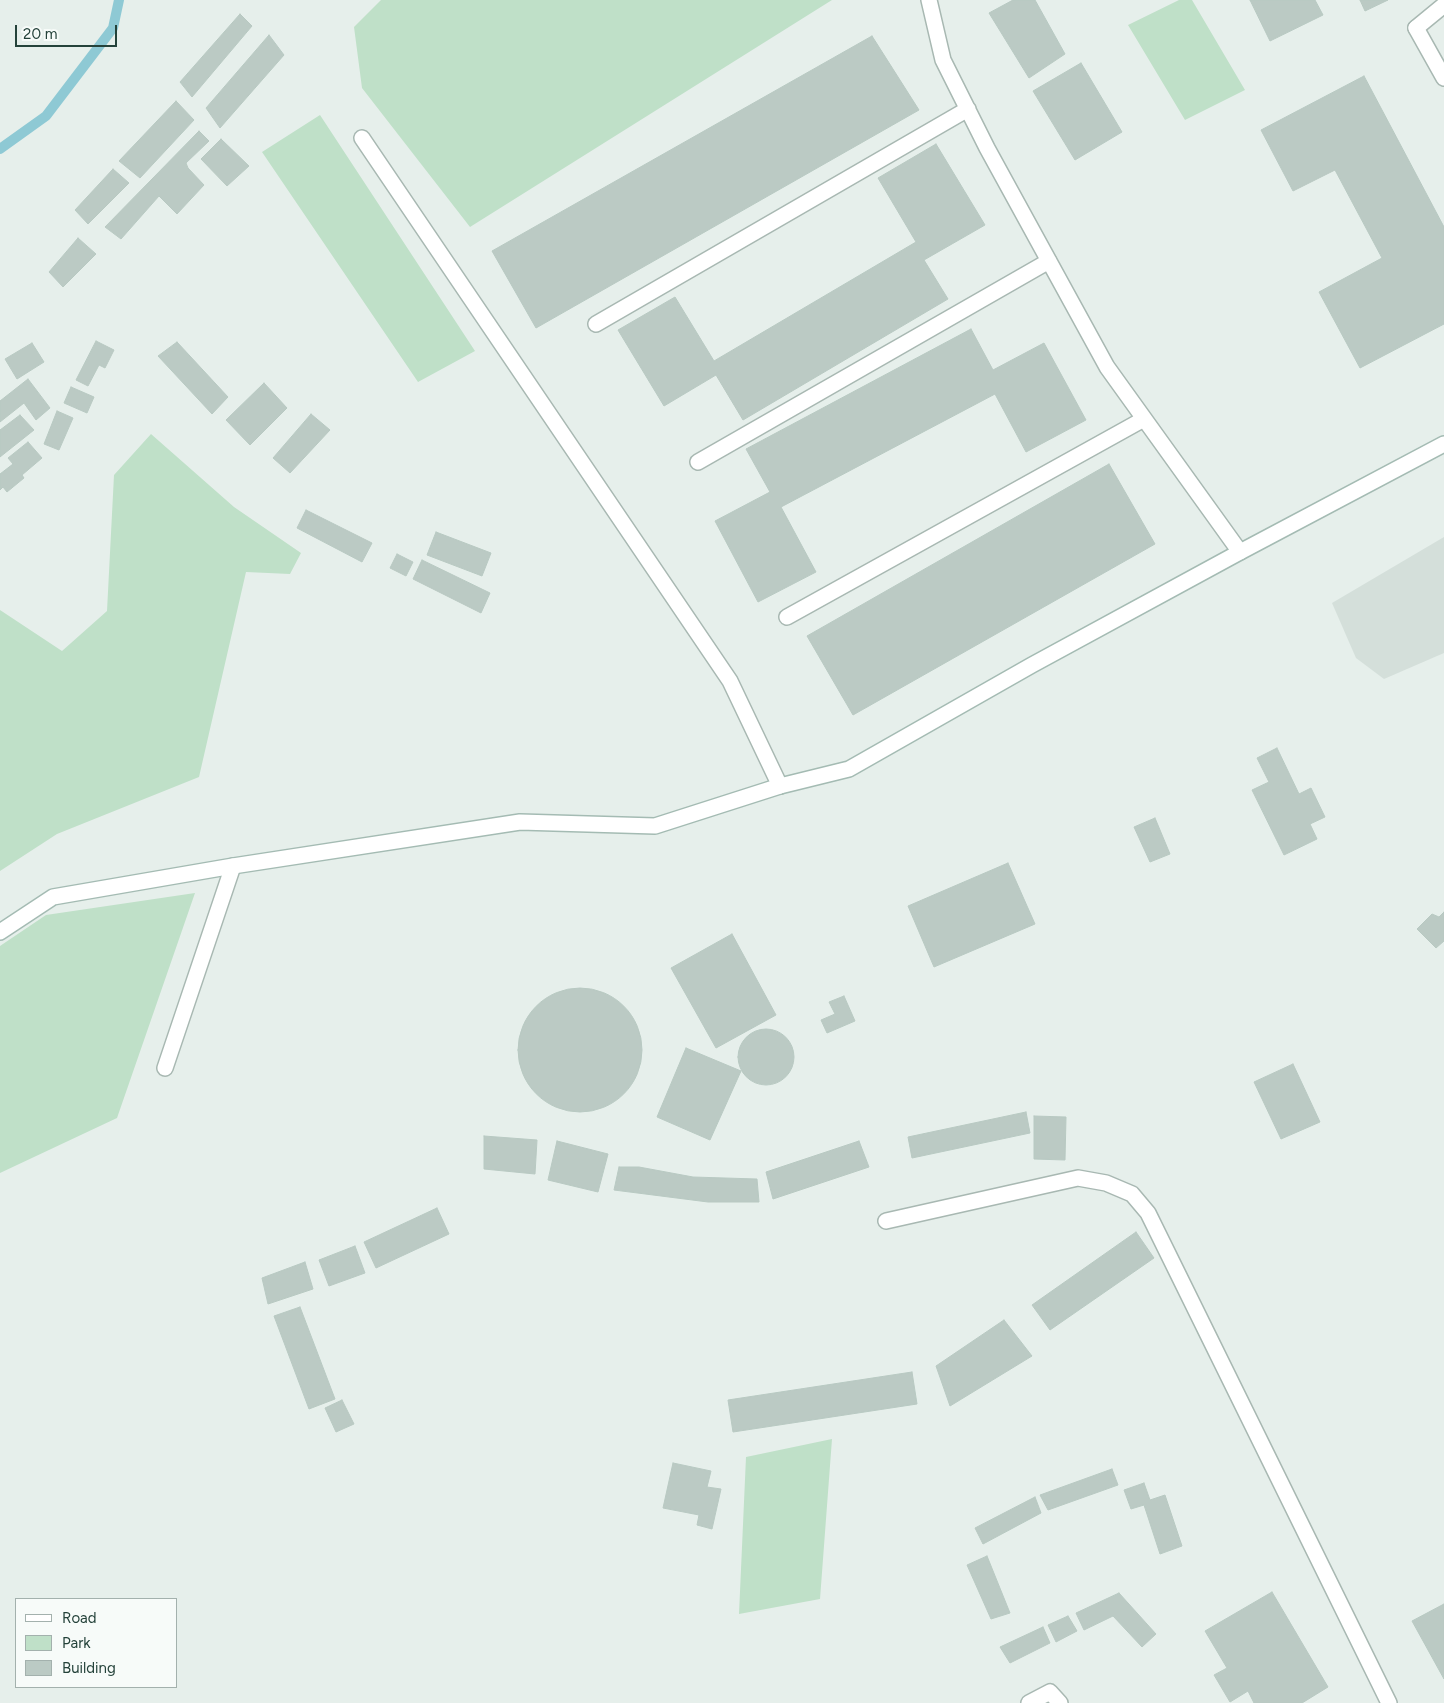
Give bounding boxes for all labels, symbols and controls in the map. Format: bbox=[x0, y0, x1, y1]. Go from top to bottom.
scale bar bbox=[18, 15, 120, 47]
text: 20 m bbox=[23, 25, 57, 43]
legend bbox=[15, 1598, 178, 1688]
text: Road bbox=[62, 1609, 97, 1627]
text: Park bbox=[62, 1634, 91, 1652]
text: Building bbox=[62, 1659, 116, 1677]

